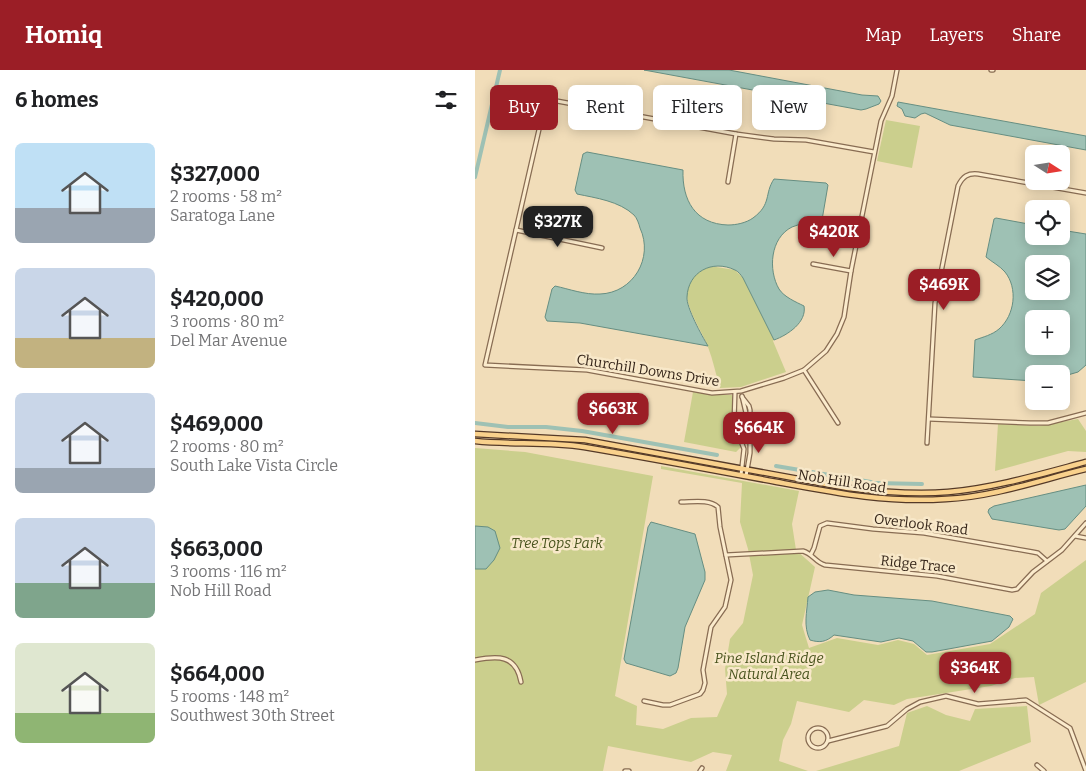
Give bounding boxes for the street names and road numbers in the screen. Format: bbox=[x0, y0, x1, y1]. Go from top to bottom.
street label: Churchill Downs Drive bbox=[575, 351, 720, 390]
street label: Nob Hill Road bbox=[797, 466, 887, 497]
street label: Overlook Road bbox=[873, 510, 969, 539]
street label: Ridge Trace bbox=[880, 552, 956, 577]

